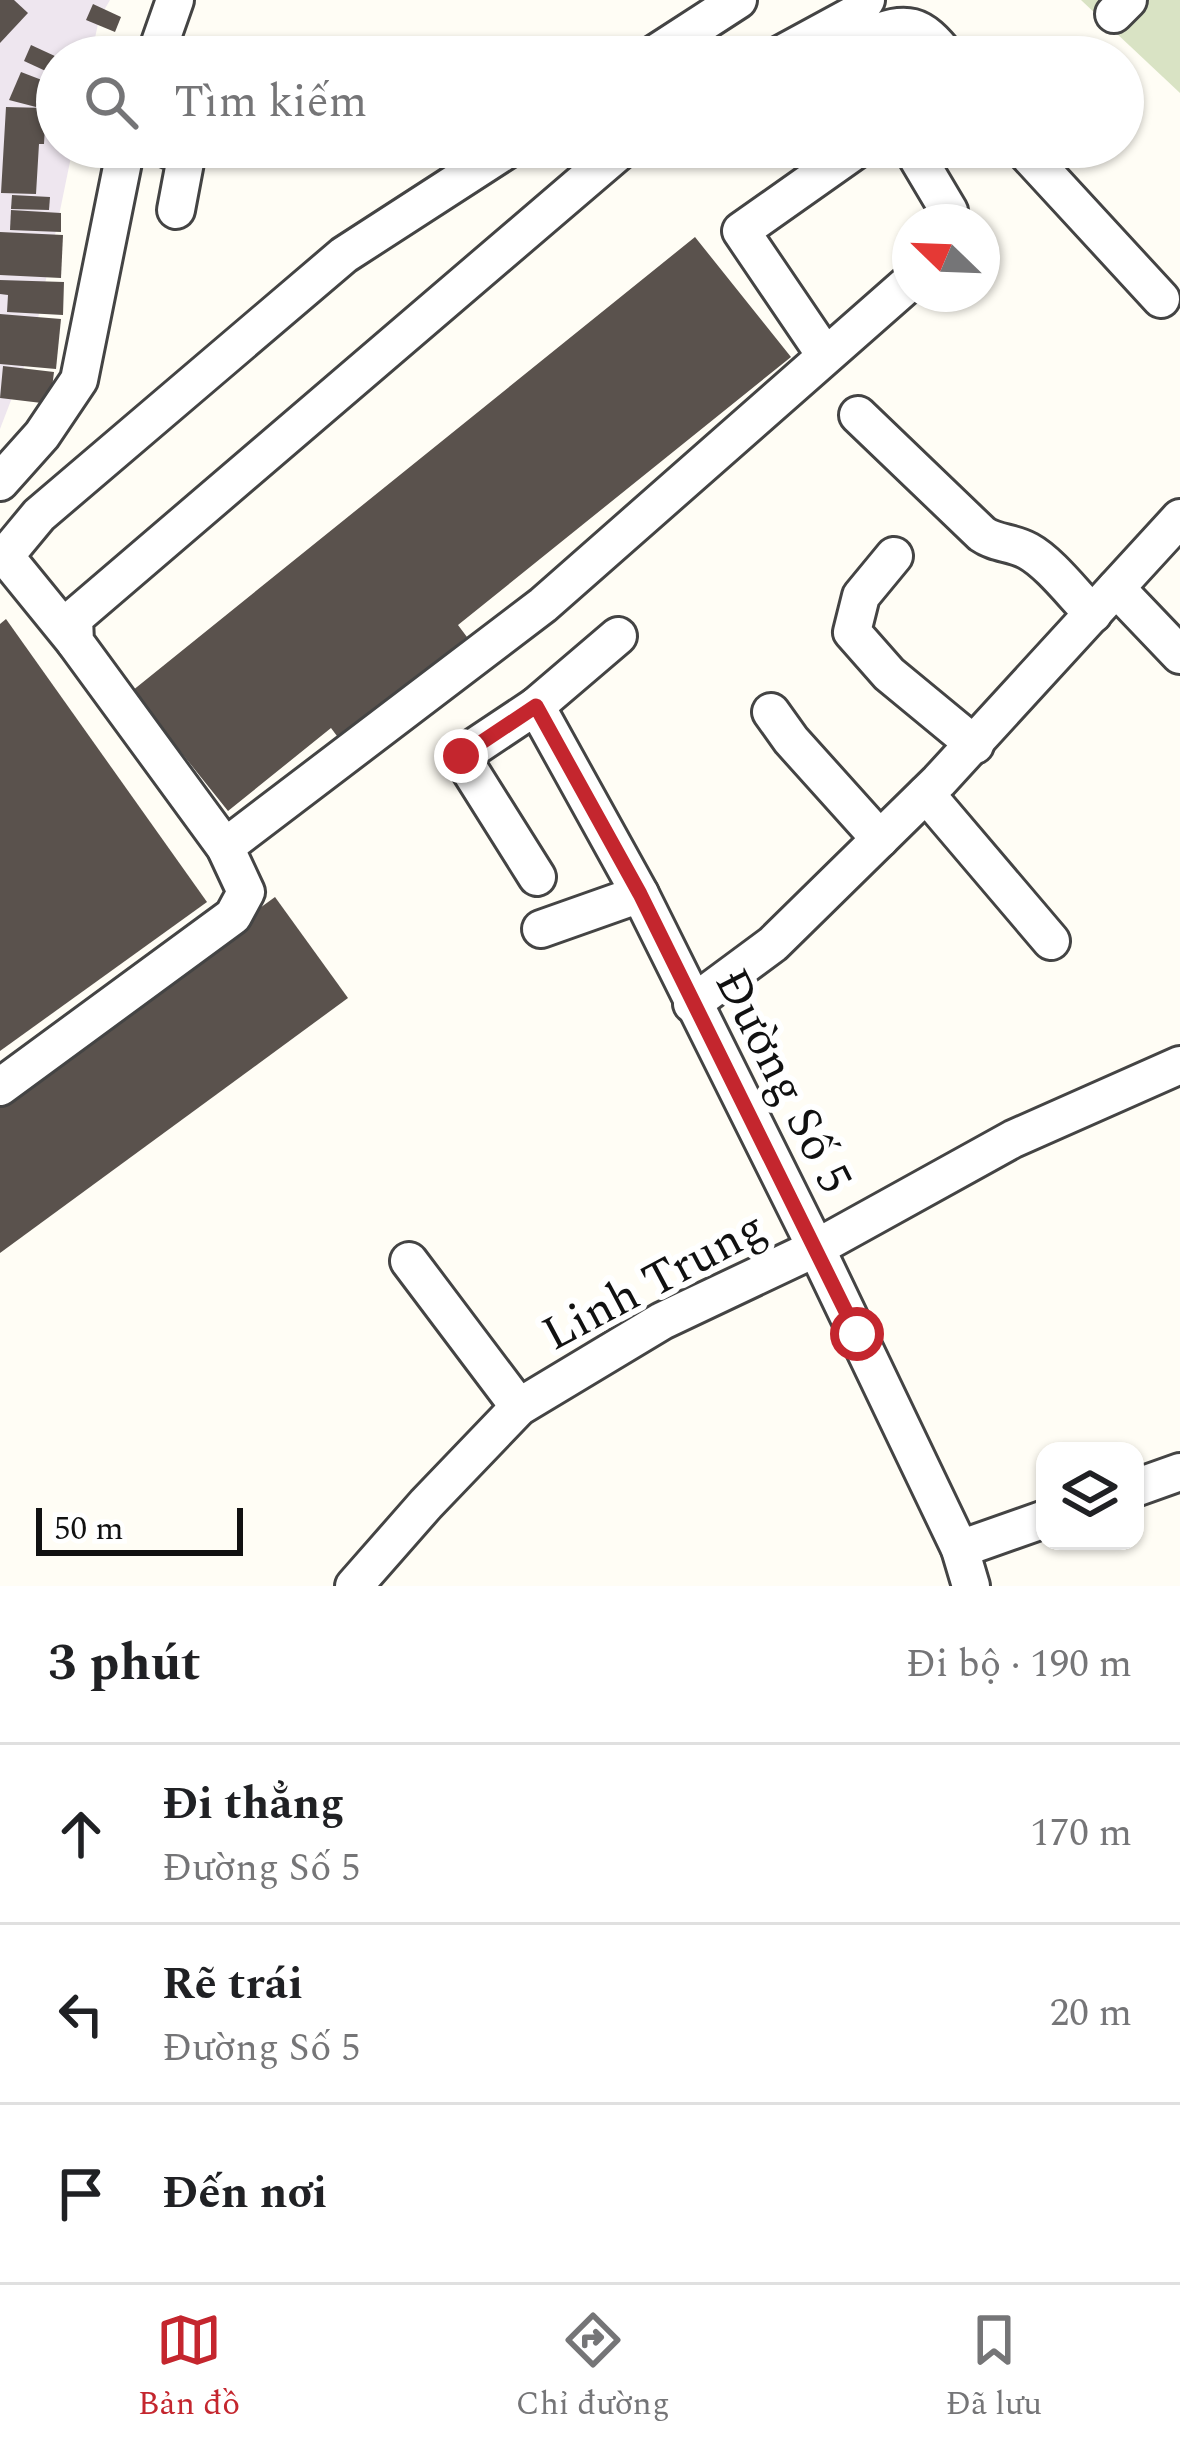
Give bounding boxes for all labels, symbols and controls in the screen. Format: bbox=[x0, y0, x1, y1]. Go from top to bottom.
search box bbox=[36, 36, 1144, 168]
text: Tìm kiếm bbox=[174, 68, 367, 137]
icon: search bbox=[78, 69, 144, 135]
north arrow bbox=[892, 204, 1000, 312]
route end bbox=[434, 729, 488, 783]
street label: Đường Số 5 bbox=[695, 956, 871, 1207]
street label: Linh Trung bbox=[529, 1192, 779, 1371]
route start bbox=[830, 1307, 884, 1361]
map controls bbox=[1036, 1442, 1144, 1550]
button: layers bbox=[1036, 1442, 1144, 1550]
scale bar bbox=[36, 1502, 243, 1555]
text: 50 m bbox=[54, 1504, 124, 1554]
text: 3 phút bbox=[48, 1625, 201, 1703]
text: Đi bộ · 190 m bbox=[906, 1635, 1132, 1694]
text: Đi thẳng bbox=[162, 1770, 345, 1839]
icon: ahead bbox=[48, 1801, 114, 1867]
text: 170 m bbox=[1030, 1804, 1132, 1863]
text: Đường Số 5 bbox=[162, 1839, 361, 1898]
text: Rẽ trái bbox=[162, 1950, 303, 2019]
icon: left bbox=[48, 1981, 114, 2047]
text: 20 m bbox=[1050, 1984, 1132, 2043]
text: Đường Số 5 bbox=[162, 2019, 361, 2078]
text: Đến nơi bbox=[162, 2159, 327, 2228]
icon: arrive bbox=[48, 2161, 114, 2227]
tab: Bản đồ bbox=[138, 2307, 240, 2429]
tab: Chỉ đường bbox=[516, 2307, 670, 2429]
tab: Đã lưu bbox=[945, 2307, 1042, 2429]

